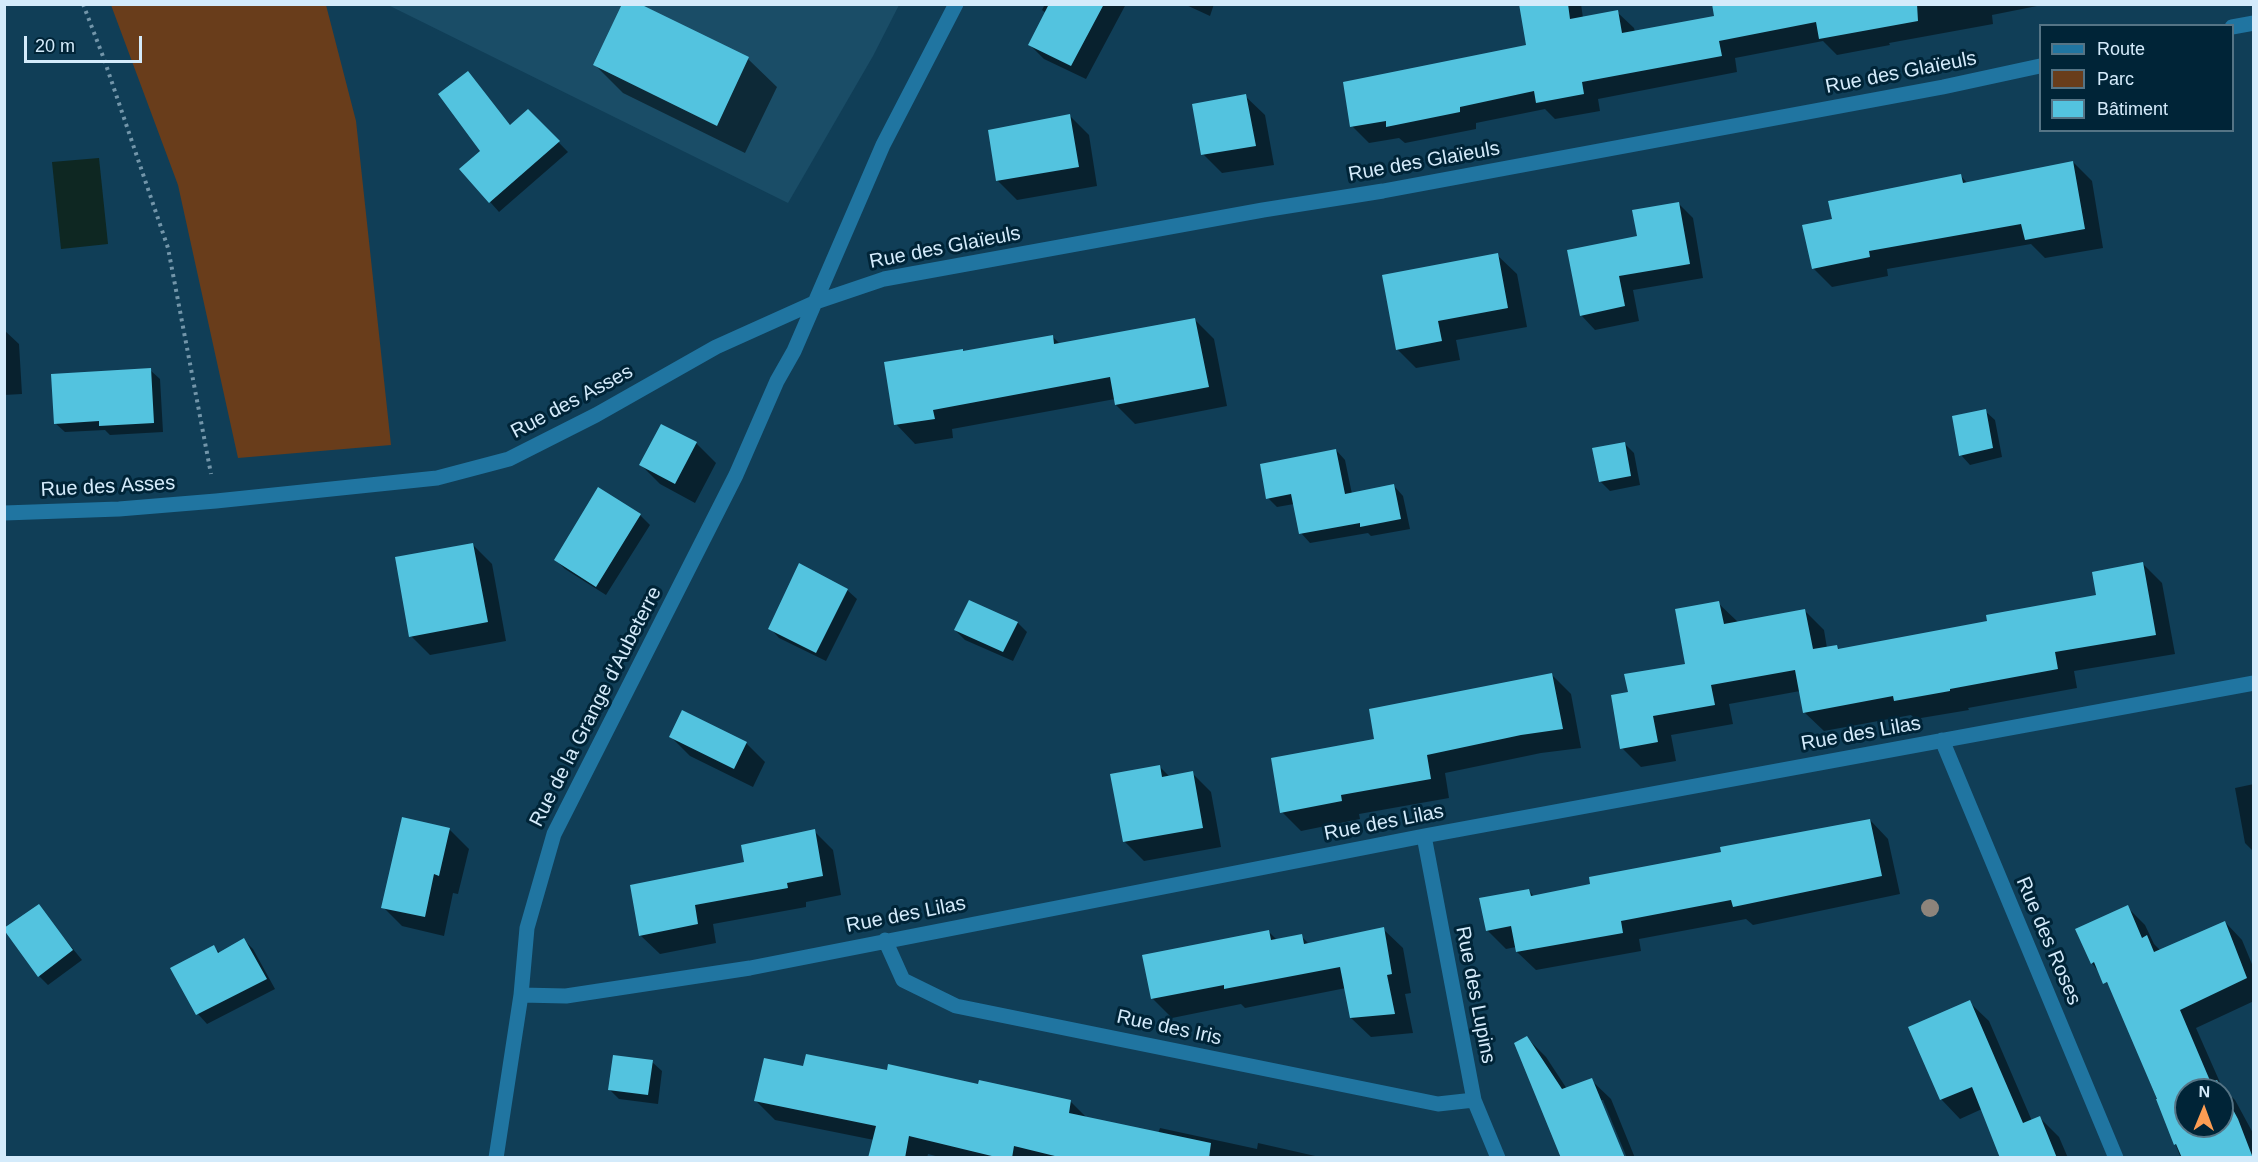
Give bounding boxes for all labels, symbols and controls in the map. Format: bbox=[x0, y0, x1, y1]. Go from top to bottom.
scale bar bbox=[27, 24, 146, 62]
legend bbox=[2039, 24, 2234, 132]
text: 20 m bbox=[35, 36, 75, 56]
text: Route bbox=[2097, 39, 2145, 59]
street label: Rue des Glaïeuls bbox=[1823, 47, 1979, 99]
text: Parc bbox=[2097, 69, 2134, 89]
text: Bâtiment bbox=[2097, 99, 2168, 119]
street label: Rue des Glaïeuls bbox=[1346, 137, 1502, 187]
street label: Rue des Glaïeuls bbox=[867, 222, 1023, 274]
street label: Rue des Asses bbox=[507, 360, 637, 444]
street label: Rue des Asses bbox=[40, 471, 176, 503]
street label: Rue de la Grange d'Aubeterre bbox=[525, 583, 667, 831]
street label: Rue des Lilas bbox=[1799, 712, 1923, 756]
street label: Rue des Lilas bbox=[1322, 800, 1446, 846]
street label: Rue des Roses bbox=[2010, 873, 2086, 1009]
street label: Rue des Lilas bbox=[844, 892, 968, 938]
street label: Rue des Lupins bbox=[1450, 924, 1500, 1066]
street label: Rue des Iris bbox=[1114, 1005, 1224, 1051]
north arrow bbox=[2174, 1078, 2234, 1138]
text: N bbox=[2198, 1083, 2210, 1100]

